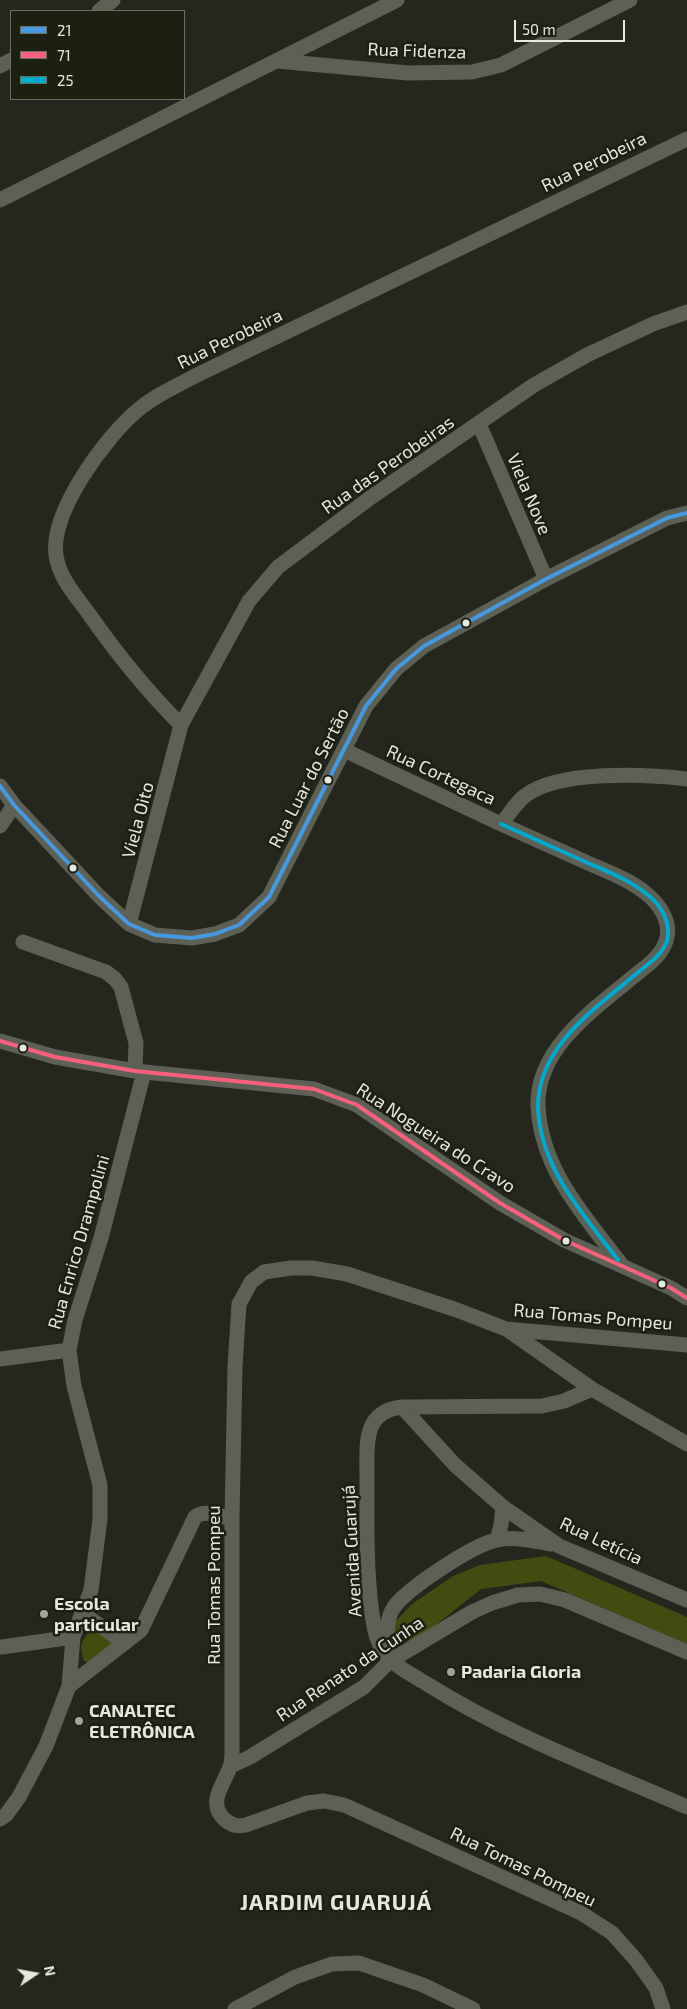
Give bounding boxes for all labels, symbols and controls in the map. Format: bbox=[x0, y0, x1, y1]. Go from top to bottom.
legend bbox=[10, 10, 185, 100]
scale bar bbox=[517, 10, 628, 42]
text: 50 m bbox=[522, 20, 556, 38]
text: 21 bbox=[57, 21, 71, 39]
street label: Rua Fidenza bbox=[367, 38, 467, 64]
text: 71 bbox=[57, 46, 71, 64]
text: 25 bbox=[57, 71, 73, 89]
street label: Rua Perobeira bbox=[538, 127, 650, 197]
street label: Rua Perobeira bbox=[174, 304, 286, 374]
street label: Rua das Perobeiras bbox=[318, 411, 458, 519]
street label: Viela Nove bbox=[502, 450, 556, 538]
unlabelled marker bbox=[461, 618, 471, 628]
street label: Rua Luar do Sertão bbox=[264, 704, 354, 852]
street label: Rua Cortegaca bbox=[383, 740, 499, 810]
unlabelled marker bbox=[323, 775, 333, 785]
street label: Viela Oito bbox=[117, 780, 159, 860]
unlabelled marker bbox=[68, 863, 78, 873]
unlabelled marker bbox=[18, 1043, 28, 1053]
street label: Rua Nogueira do Cravo bbox=[352, 1078, 520, 1198]
street label: Rua Enrico Drampolini bbox=[44, 1152, 114, 1332]
unlabelled marker bbox=[561, 1236, 571, 1246]
unlabelled marker bbox=[657, 1279, 667, 1289]
street label: Rua Tomas Pompeu bbox=[513, 1299, 673, 1335]
street label: Avenida Guarujá bbox=[338, 1484, 366, 1618]
street label: Rua Tomas Pompeu bbox=[203, 1505, 225, 1665]
street label: Rua Letícia bbox=[556, 1512, 646, 1570]
place label: Escola particular bbox=[54, 1593, 139, 1636]
marker: Escola particular bbox=[38, 1608, 50, 1620]
street label: Rua Renato da Cunha bbox=[272, 1612, 428, 1726]
place label: Padaria Gloria bbox=[461, 1661, 581, 1683]
marker: Padaria Gloria bbox=[445, 1666, 457, 1678]
place label: CANALTEC ELETRÔNICA bbox=[89, 1700, 195, 1742]
marker: CANALTEC ELETRÔNICA bbox=[73, 1715, 85, 1727]
street label: Rua Tomas Pompeu bbox=[447, 1822, 599, 1912]
district label: JARDIM GUARUJÁ bbox=[238, 1890, 434, 1916]
north arrow bbox=[10, 1949, 60, 1999]
text: N bbox=[41, 1964, 60, 1977]

